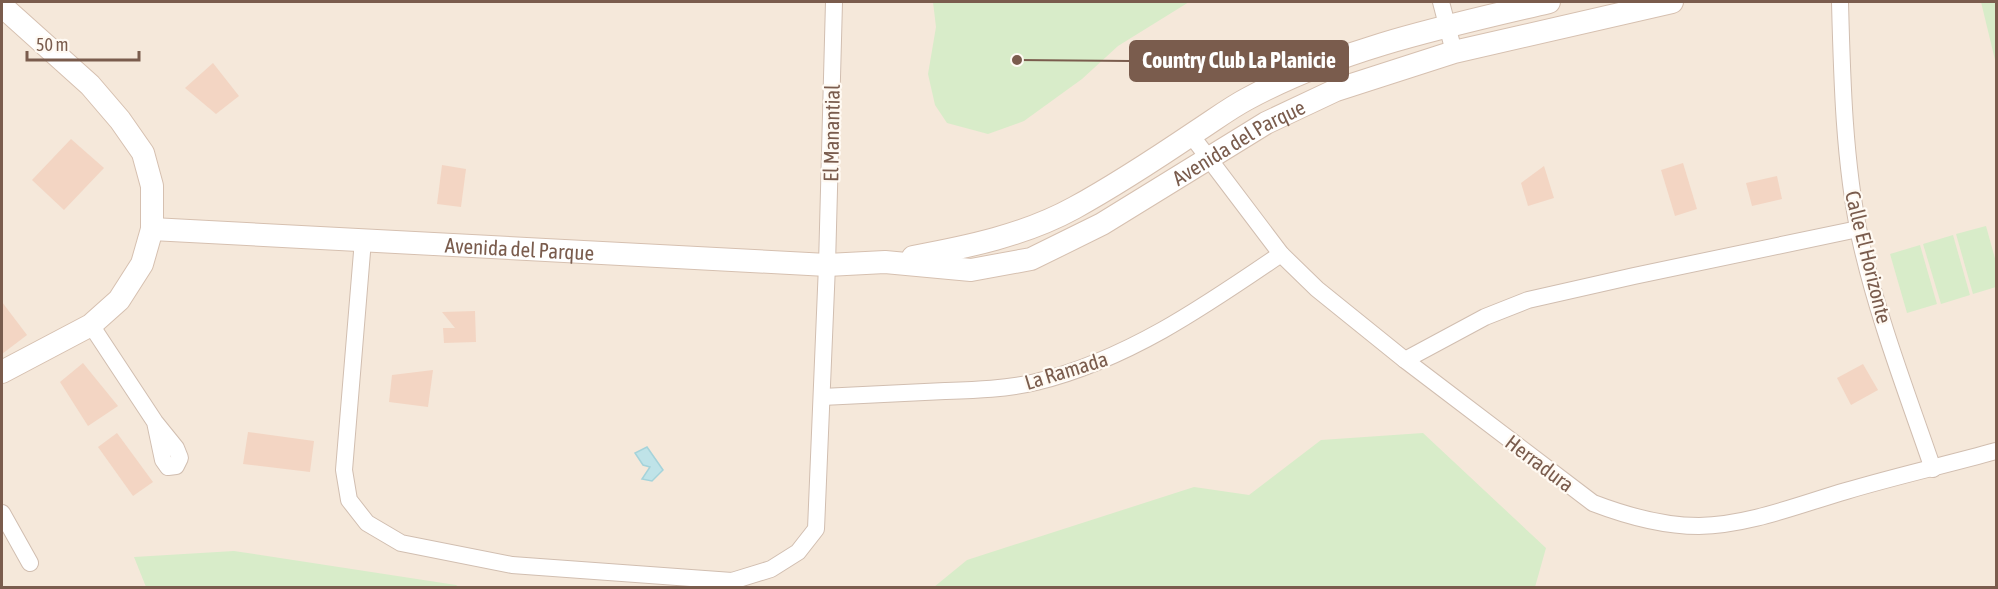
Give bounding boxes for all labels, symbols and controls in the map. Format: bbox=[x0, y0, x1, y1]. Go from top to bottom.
scale bar bbox=[27, 24, 140, 62]
text: 50 m bbox=[36, 34, 68, 55]
callout: Country Club La Planicie bbox=[1130, 41, 1348, 81]
text: Country Club La Planicie bbox=[1142, 47, 1336, 73]
street label: El Manantial bbox=[818, 84, 844, 182]
street label: Avenida del Parque bbox=[1168, 94, 1309, 190]
street label: Calle El Horizonte bbox=[1841, 188, 1897, 326]
street label: Avenida del Parque bbox=[444, 233, 595, 265]
street label: La Ramada bbox=[1022, 346, 1110, 394]
street label: Herradura bbox=[1501, 430, 1579, 496]

